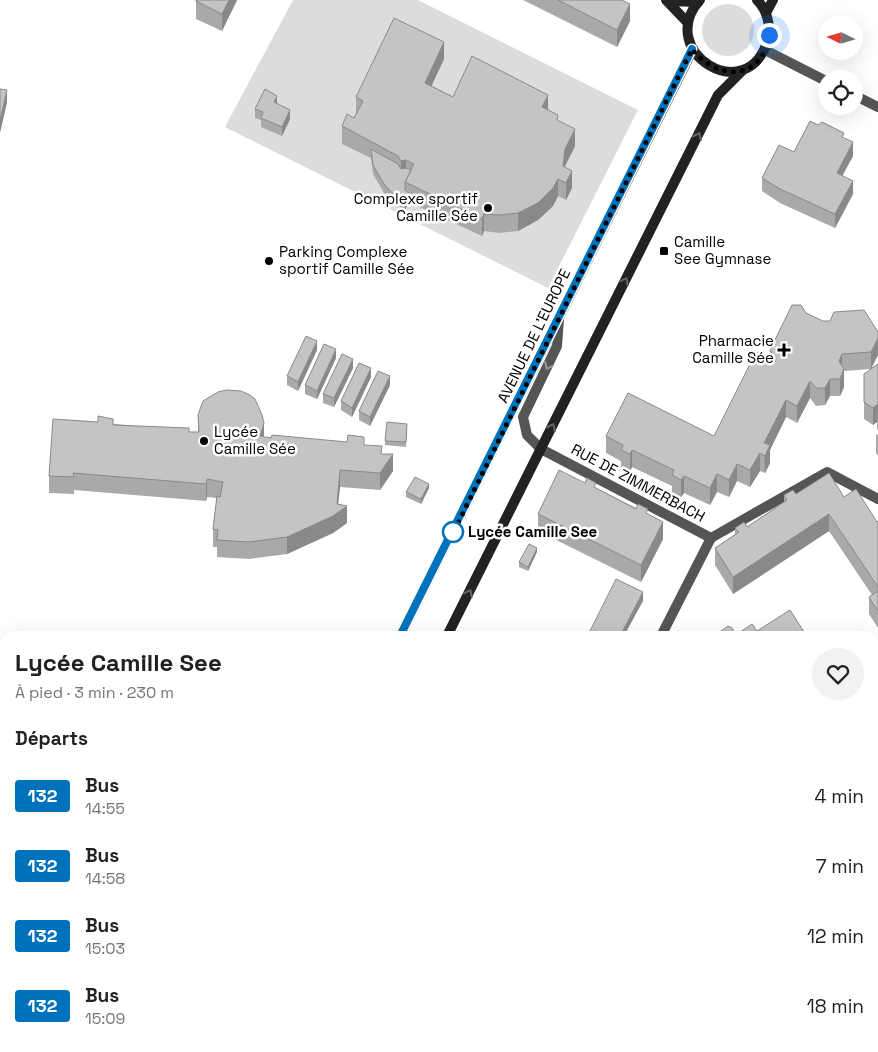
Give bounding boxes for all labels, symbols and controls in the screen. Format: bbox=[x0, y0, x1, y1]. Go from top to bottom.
north arrow bbox=[818, 15, 862, 60]
map controls bbox=[818, 15, 863, 115]
your location bbox=[757, 23, 782, 48]
button: locate bbox=[818, 70, 863, 115]
one-way arrow bbox=[692, 132, 702, 141]
place label: Complexe sportif Camille Sée bbox=[354, 189, 478, 225]
marker: Complexe sportif Camille Sée bbox=[482, 202, 494, 214]
place label: Camille See Gymnase bbox=[674, 232, 771, 268]
place label: Parking Complexe sportif Camille Sée bbox=[279, 242, 415, 278]
marker: Camille See Gymnase bbox=[658, 245, 670, 257]
marker: Parking Complexe sportif Camille Sée bbox=[263, 255, 275, 267]
street label: AVENUE DE L'EUROPE bbox=[493, 266, 574, 406]
one-way arrow bbox=[619, 278, 629, 287]
place label: Pharmacie Camille Sée bbox=[692, 331, 774, 367]
marker: Pharmacie Camille Sée bbox=[778, 344, 790, 356]
one-way arrow bbox=[544, 360, 554, 369]
place label: Lycée Camille Sée bbox=[214, 422, 296, 458]
one-way arrow bbox=[546, 423, 556, 432]
marker: Lycée Camille Sée bbox=[198, 435, 210, 447]
street label: RUE DE ZIMMERBACH bbox=[568, 439, 708, 526]
marker: Lycée Camille See bbox=[442, 521, 464, 543]
place label: Lycée Camille See bbox=[468, 522, 598, 541]
one-way arrow bbox=[463, 589, 473, 598]
text: Lycée Camille See bbox=[15, 647, 222, 678]
button: heart bbox=[812, 648, 864, 700]
text: À pied · 3 min · 230 m bbox=[15, 682, 174, 703]
text: Départs bbox=[15, 726, 88, 751]
text: Bus bbox=[85, 773, 119, 798]
text: 132 bbox=[28, 784, 57, 807]
text: 4 min bbox=[815, 784, 864, 809]
text: 14:55 bbox=[85, 798, 125, 819]
text: Bus bbox=[85, 843, 119, 868]
text: 132 bbox=[28, 854, 57, 877]
text: 7 min bbox=[816, 854, 864, 879]
text: 14:58 bbox=[85, 868, 125, 889]
text: Bus bbox=[85, 913, 119, 938]
text: 132 bbox=[28, 924, 57, 947]
text: 12 min bbox=[807, 924, 864, 949]
text: 15:03 bbox=[85, 938, 125, 959]
text: Bus bbox=[85, 983, 119, 1008]
text: 132 bbox=[28, 994, 57, 1017]
text: 18 min bbox=[807, 994, 864, 1019]
text: 15:09 bbox=[85, 1008, 125, 1029]

